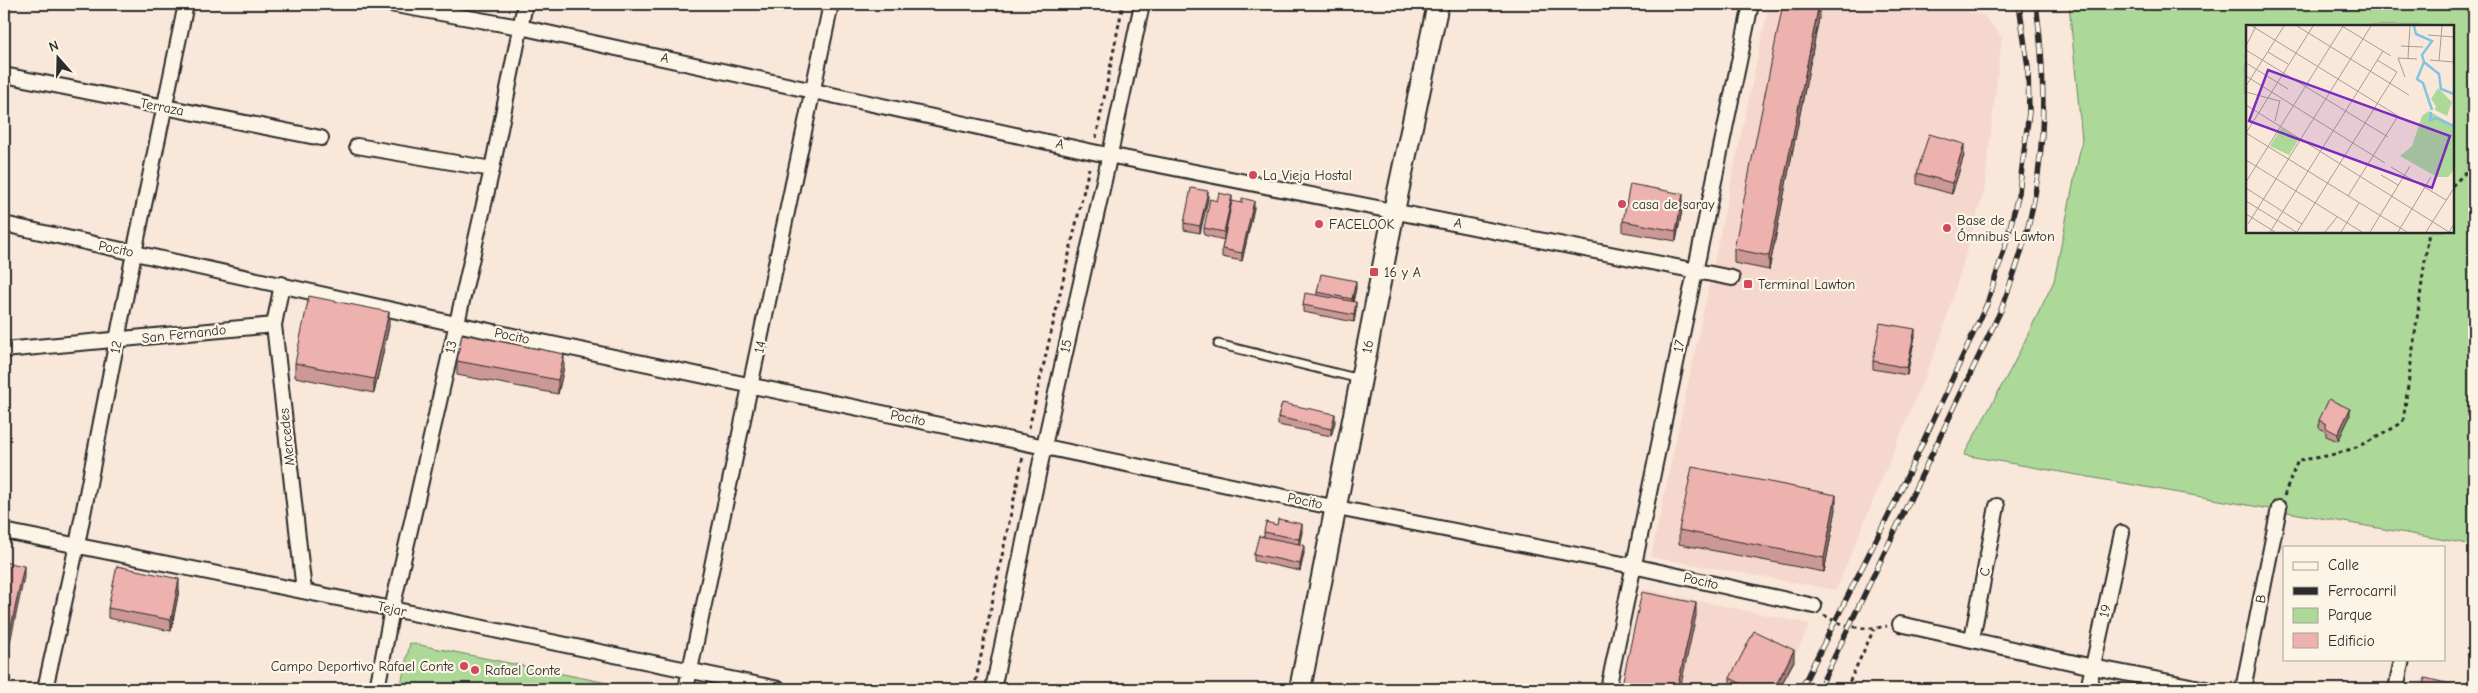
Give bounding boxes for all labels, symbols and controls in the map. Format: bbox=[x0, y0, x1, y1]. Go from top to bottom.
inset map bbox=[2246, 25, 2453, 232]
north arrow bbox=[32, 32, 82, 82]
text: N bbox=[47, 37, 61, 56]
street label: A bbox=[659, 49, 671, 67]
street label: Terraza bbox=[139, 94, 185, 120]
street label: A bbox=[1054, 135, 1066, 153]
place label: La Vieja Hostal bbox=[1263, 167, 1352, 184]
marker: La Vieja Hostal bbox=[1247, 169, 1259, 181]
place label: casa de saray bbox=[1632, 196, 1715, 213]
marker: casa de saray bbox=[1616, 198, 1628, 210]
place label: Base de Ómnibus Lawton bbox=[1957, 212, 2055, 245]
street label: A bbox=[1452, 214, 1464, 232]
place label: FACELOOK bbox=[1329, 216, 1395, 233]
marker: FACELOOK bbox=[1313, 218, 1325, 230]
marker: Base de Ómnibus Lawton bbox=[1941, 222, 1953, 234]
street label: Pocito bbox=[97, 237, 135, 261]
place label: 16 y A bbox=[1384, 264, 1421, 281]
marker: 16 y A bbox=[1368, 266, 1380, 278]
place label: Terminal Lawton bbox=[1758, 276, 1855, 293]
marker: Terminal Lawton bbox=[1742, 278, 1754, 290]
street label: San Fernando bbox=[141, 321, 227, 347]
street label: Pocito bbox=[493, 324, 531, 348]
street label: 15 bbox=[1056, 338, 1076, 354]
street label: 16 bbox=[1358, 338, 1377, 355]
street label: 17 bbox=[1669, 338, 1689, 354]
street label: 12 bbox=[106, 339, 126, 355]
street label: 13 bbox=[441, 339, 461, 355]
street label: 14 bbox=[750, 339, 770, 355]
street label: Pocito bbox=[889, 406, 927, 430]
street label: Mercedes bbox=[276, 407, 298, 467]
street label: Pocito bbox=[1286, 489, 1324, 513]
legend bbox=[2283, 546, 2446, 660]
text: Calle bbox=[2328, 556, 2360, 574]
street label: C bbox=[1976, 566, 1994, 578]
street label: Pocito bbox=[1682, 569, 1720, 593]
text: Ferrocarril bbox=[2328, 582, 2396, 600]
street label: B bbox=[2252, 593, 2270, 605]
street label: Tejar bbox=[376, 598, 409, 620]
street label: 19 bbox=[2095, 603, 2115, 619]
text: Parque bbox=[2328, 606, 2373, 624]
text: Edificio bbox=[2328, 632, 2375, 650]
place label: Campo Deportivo Rafael Conte bbox=[271, 658, 454, 675]
marker: Campo Deportivo Rafael Conte bbox=[458, 660, 470, 672]
place label: Rafael Conte bbox=[485, 662, 560, 679]
marker: Rafael Conte bbox=[469, 664, 481, 676]

